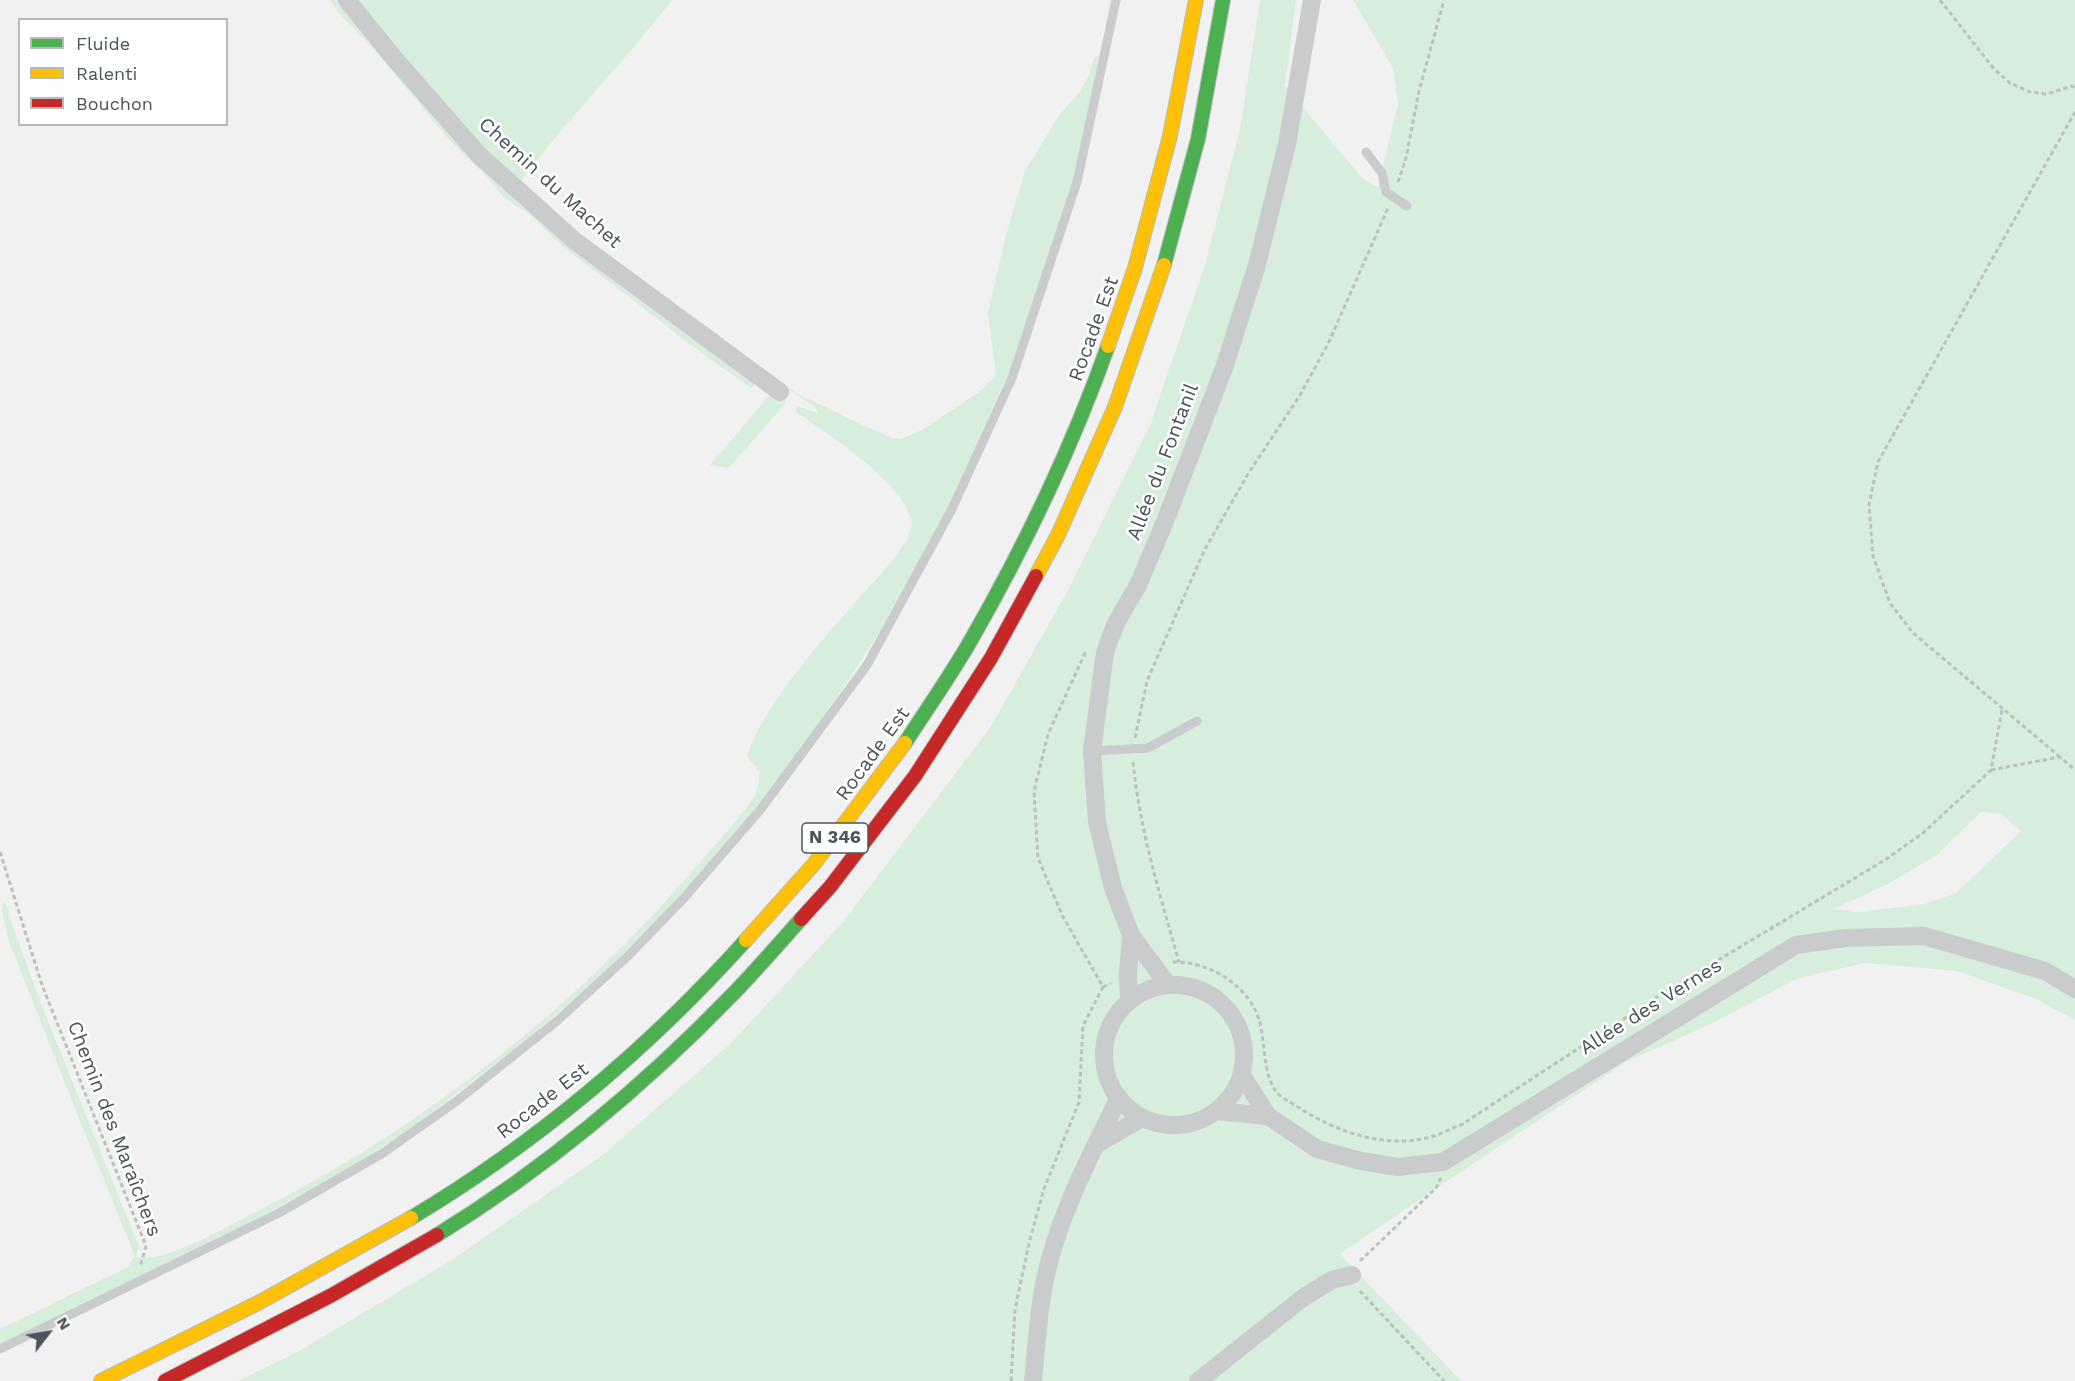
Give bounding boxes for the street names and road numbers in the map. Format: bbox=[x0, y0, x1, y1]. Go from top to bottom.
street label: Chemin du Machet bbox=[473, 112, 627, 254]
street label: Rocade Est bbox=[1064, 273, 1124, 385]
street label: Allée du Fontanil bbox=[1122, 380, 1204, 544]
street label: Rocade Est bbox=[831, 702, 915, 806]
road number: N 346 bbox=[802, 823, 868, 853]
street label: Allée des Vernes bbox=[1576, 954, 1726, 1060]
street label: Chemin des Maraîchers bbox=[62, 1018, 166, 1240]
street label: Rocade Est bbox=[492, 1058, 594, 1144]

